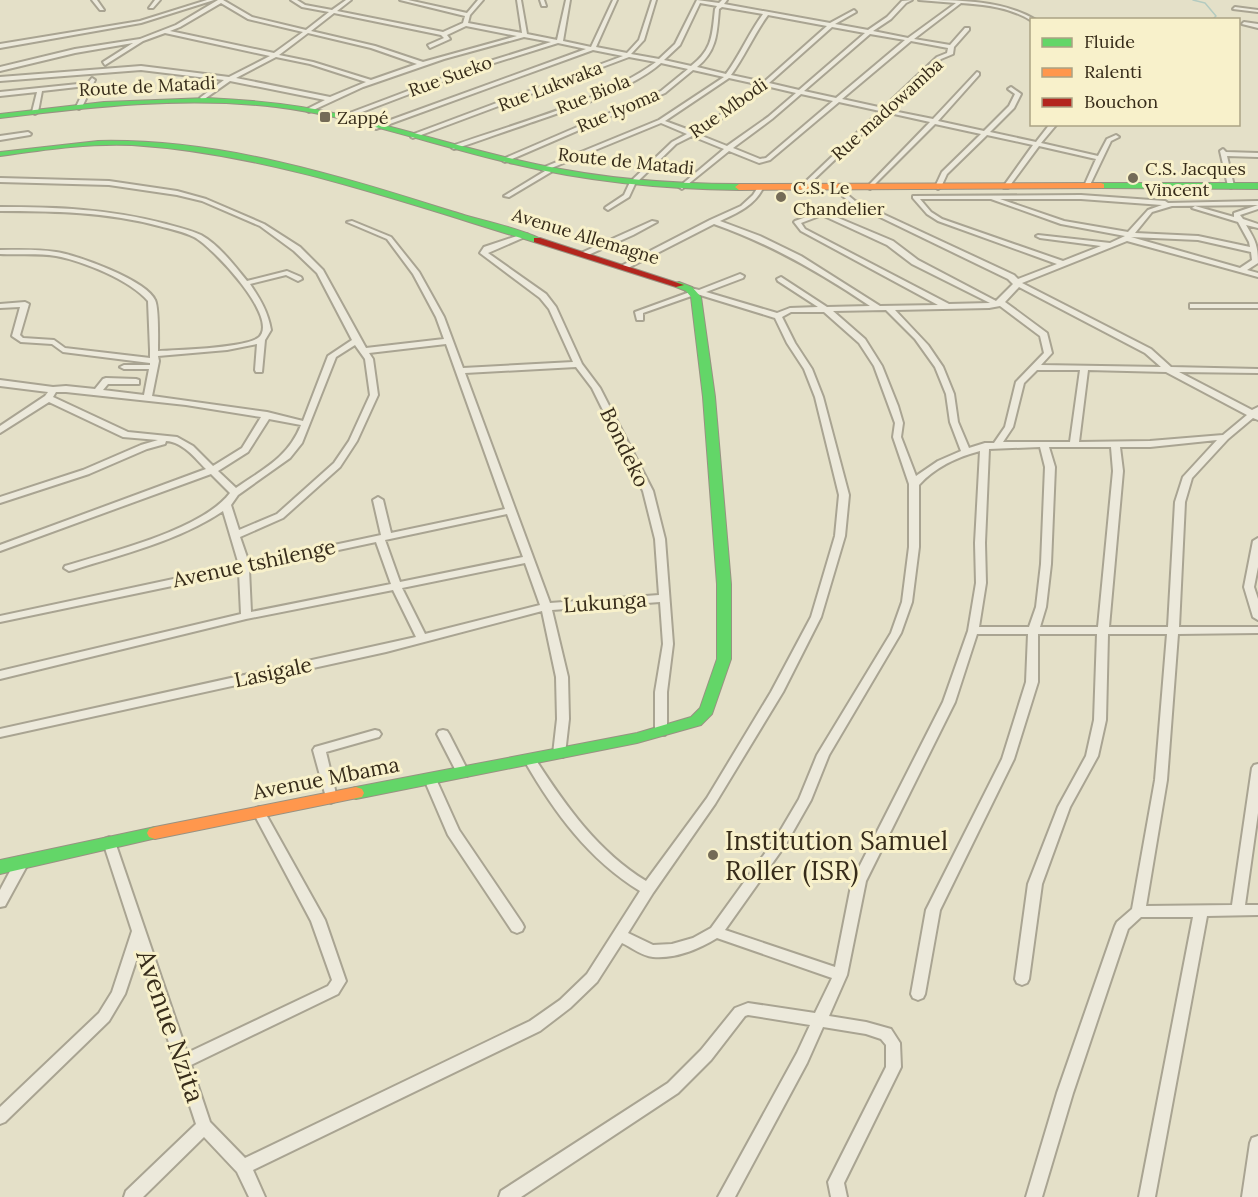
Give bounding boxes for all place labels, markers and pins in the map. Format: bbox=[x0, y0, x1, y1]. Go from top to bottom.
place label: Zappé bbox=[337, 106, 389, 129]
marker: Zappé bbox=[318, 110, 332, 124]
place label: C.S. Jacques Vincent bbox=[1144, 157, 1246, 201]
marker: C.S. Jacques Vincent bbox=[1126, 171, 1140, 185]
place label: C.S. Le Chandelier bbox=[793, 176, 885, 220]
marker: C.S. Le Chandelier bbox=[774, 190, 788, 204]
place label: Institution Samuel Roller (ISR) bbox=[725, 824, 948, 888]
marker: Institution Samuel Roller (ISR) bbox=[706, 848, 720, 862]

